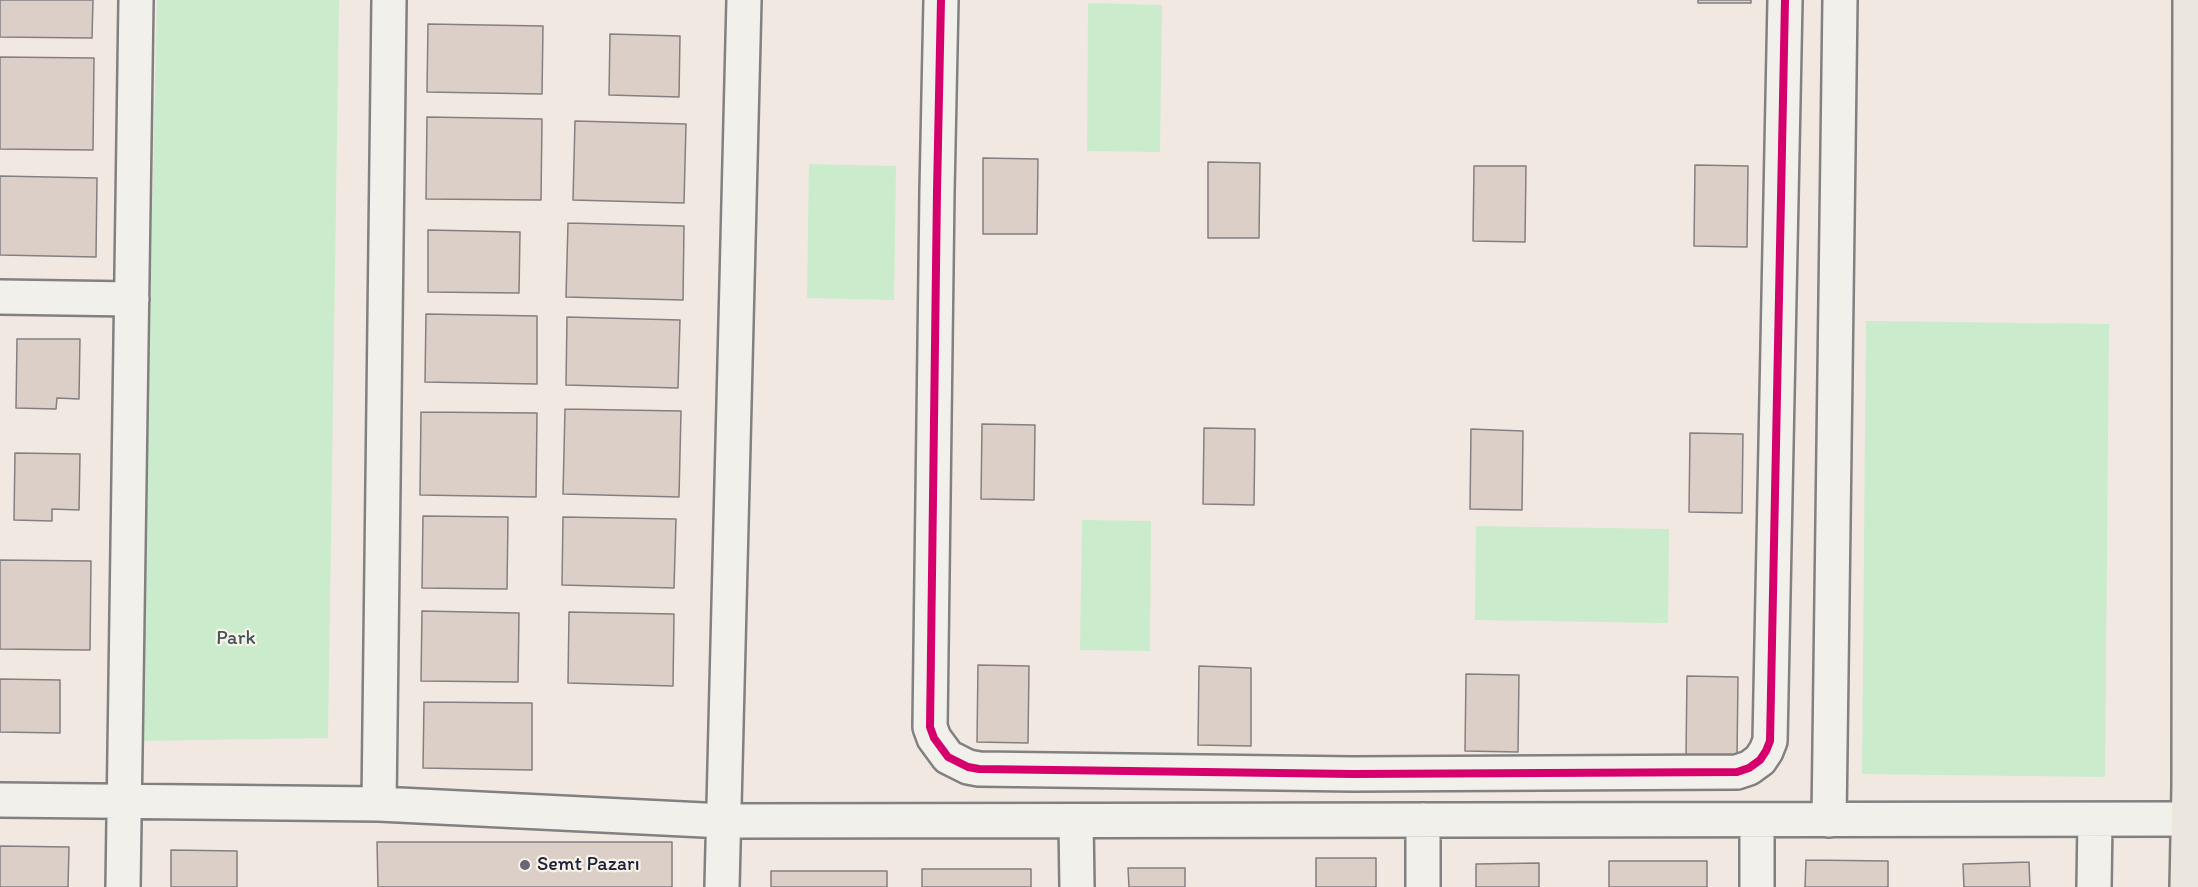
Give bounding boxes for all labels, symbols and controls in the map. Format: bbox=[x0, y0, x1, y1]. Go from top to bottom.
park label: Park bbox=[216, 627, 256, 651]
place label: Semt Pazarı bbox=[537, 853, 640, 877]
marker: Semt Pazarı bbox=[518, 858, 532, 872]

